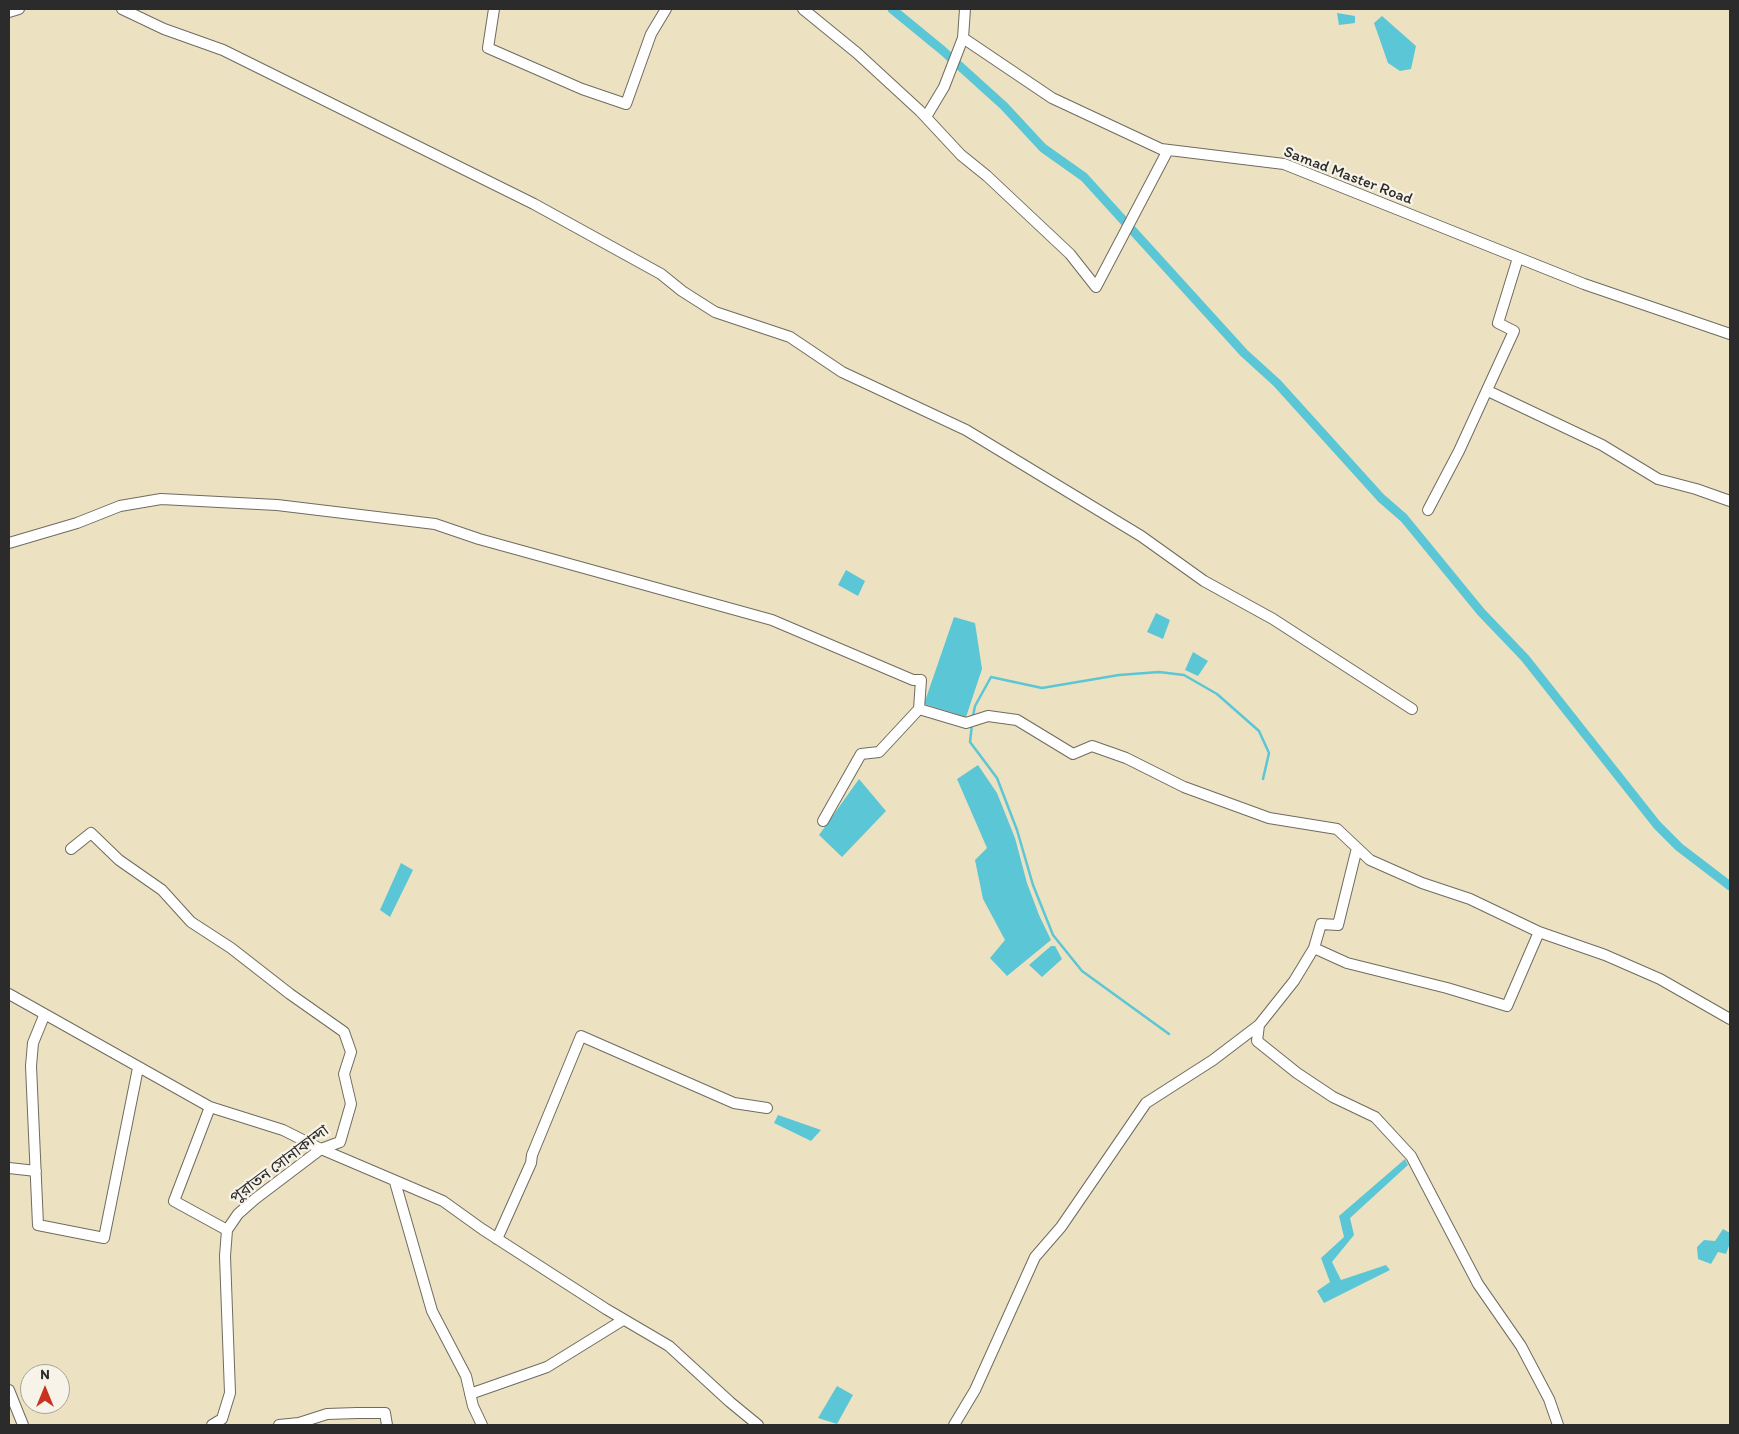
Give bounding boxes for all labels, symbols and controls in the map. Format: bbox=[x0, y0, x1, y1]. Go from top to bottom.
street label: Samad Master Road bbox=[1281, 143, 1415, 209]
street label: পুরাতন সোনাকান্দা bbox=[227, 1122, 333, 1208]
north arrow bbox=[20, 1364, 70, 1414]
text: N bbox=[40, 1366, 50, 1383]

